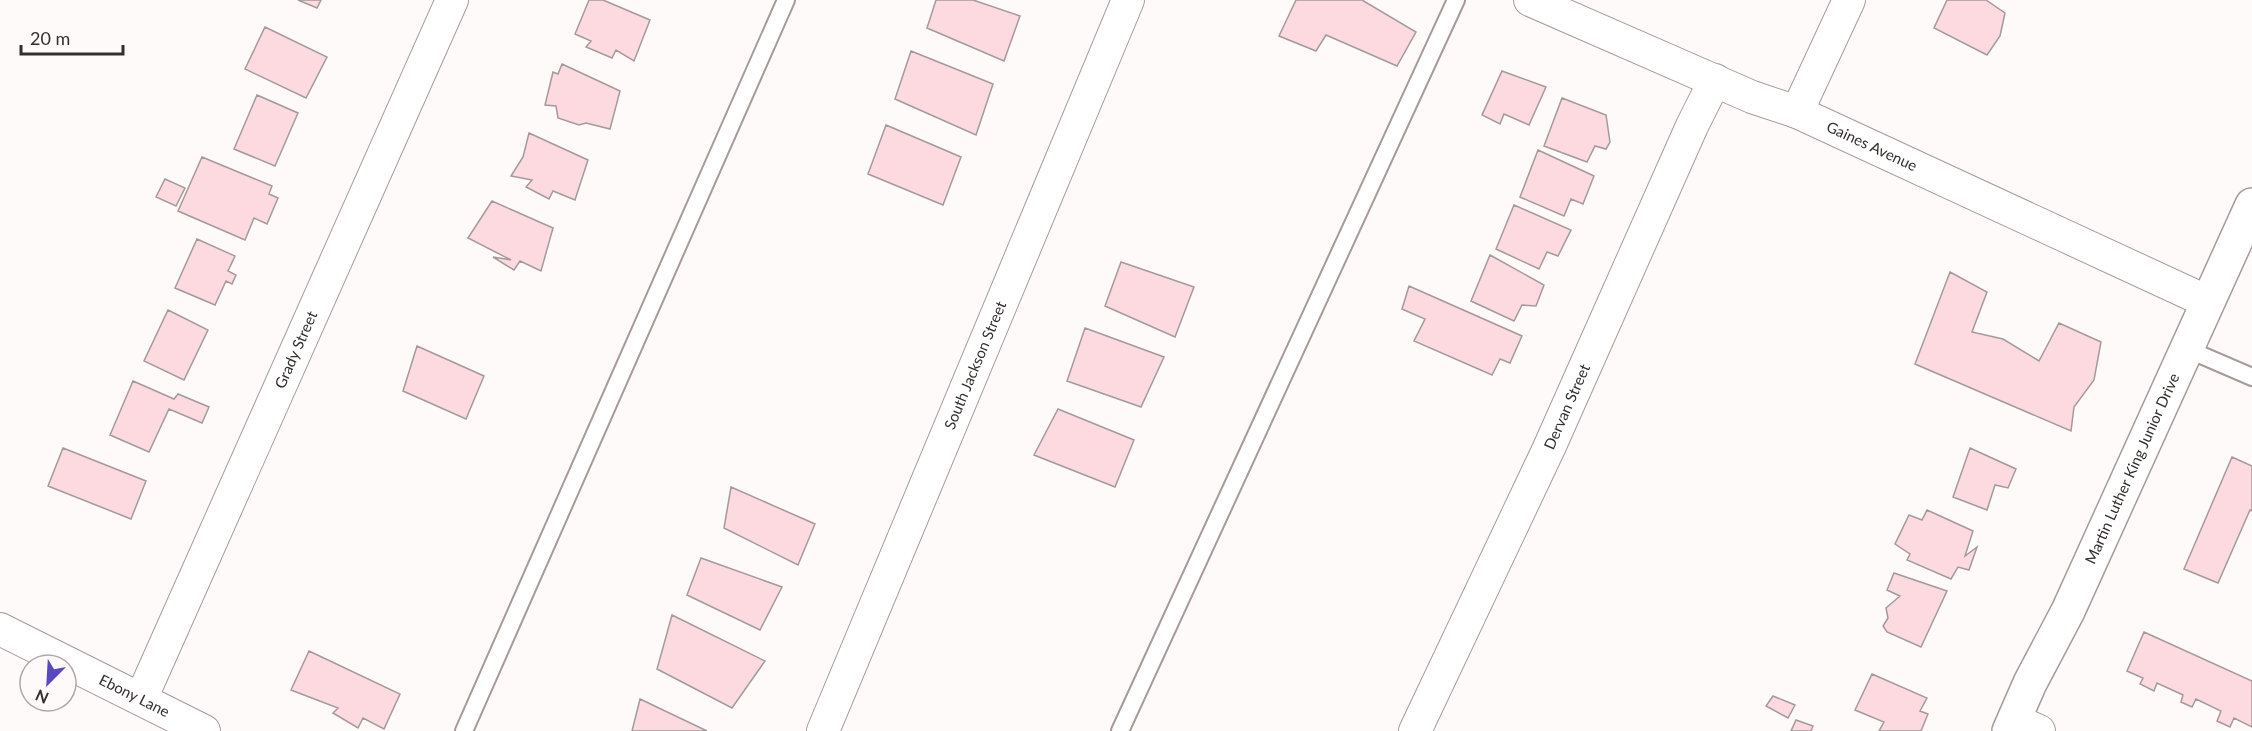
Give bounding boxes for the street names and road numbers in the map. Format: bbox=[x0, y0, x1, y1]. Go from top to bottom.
street label: Gaines Avenue bbox=[1824, 117, 1920, 174]
street label: South Jackson Street bbox=[940, 298, 1010, 432]
street label: Grady Street bbox=[270, 308, 321, 391]
street label: Dervan Street bbox=[1540, 361, 1593, 452]
street label: Martin Luther King Junior Drive bbox=[2081, 370, 2183, 566]
street label: Ebony Lane bbox=[96, 670, 173, 720]

